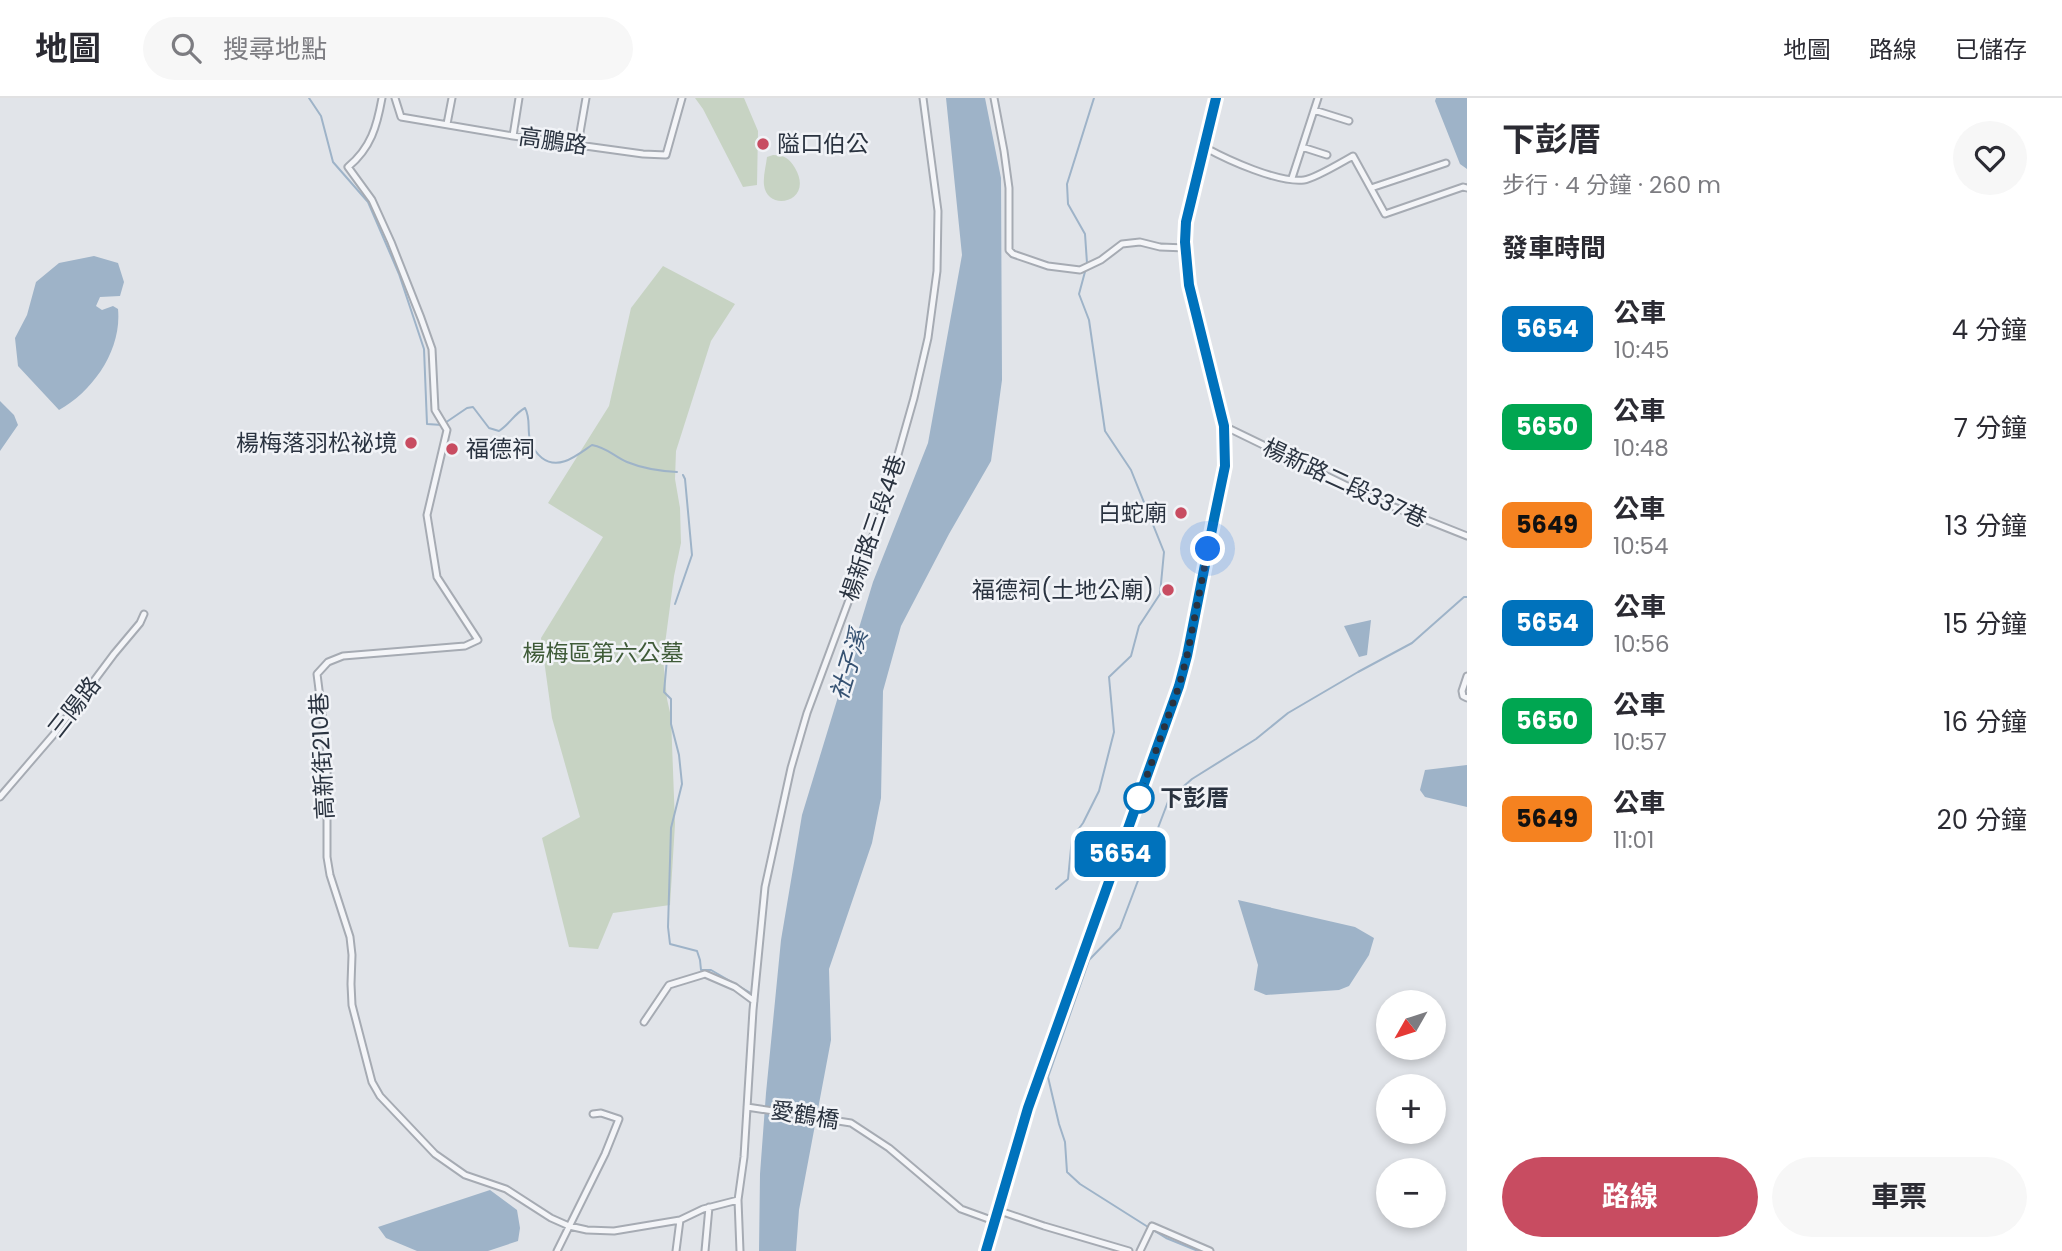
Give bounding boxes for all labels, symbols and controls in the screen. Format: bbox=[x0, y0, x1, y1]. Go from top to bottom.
search box bbox=[143, 17, 633, 80]
text: 地圖 bbox=[35, 25, 101, 72]
icon: search bbox=[167, 29, 205, 67]
text: 搜尋地點 bbox=[223, 31, 327, 67]
text: 地圖 bbox=[1783, 33, 1831, 66]
text: 路線 bbox=[1869, 33, 1917, 66]
text: 已儲存 bbox=[1955, 33, 2027, 66]
text: 下彭厝 bbox=[1502, 116, 1601, 163]
street label: 高鵬路 bbox=[517, 120, 589, 162]
button: heart bbox=[1953, 121, 2027, 195]
place label: 隘口伯公 bbox=[777, 128, 869, 160]
marker: 隘口伯公 bbox=[755, 136, 771, 152]
text: 步行 · 4 分鐘 · 260 m bbox=[1502, 169, 1721, 201]
text: 發車時間 bbox=[1502, 230, 1606, 266]
text: 公車 bbox=[1614, 295, 1666, 331]
text: 5654 bbox=[1516, 312, 1579, 345]
text: 4 分鐘 bbox=[1952, 312, 2027, 348]
text: 10:45 bbox=[1614, 334, 1669, 366]
text: 公車 bbox=[1613, 393, 1665, 429]
text: 5650 bbox=[1516, 410, 1578, 443]
text: 7 分鐘 bbox=[1954, 410, 2027, 446]
place label: 楊梅落羽松祕境 bbox=[236, 427, 397, 459]
street label: 楊新路二段337巷 bbox=[1258, 431, 1432, 535]
text: 10:48 bbox=[1613, 432, 1669, 464]
place label: 福德祠 bbox=[466, 433, 535, 465]
marker: 楊梅落羽松祕境 bbox=[403, 435, 419, 451]
marker: 福德祠 bbox=[444, 441, 460, 457]
street label: 楊新路三段4巷 bbox=[833, 451, 913, 605]
text: 公車 bbox=[1613, 491, 1665, 527]
place label: 白蛇廟 bbox=[1098, 497, 1167, 529]
marker: 白蛇廟 bbox=[1173, 505, 1189, 521]
text: 5649 bbox=[1516, 508, 1578, 541]
text: 13 分鐘 bbox=[1944, 508, 2027, 544]
text: 10:54 bbox=[1613, 530, 1669, 562]
your location bbox=[1190, 531, 1225, 566]
place label: 福德祠(土地公廟) bbox=[972, 574, 1154, 606]
marker: 福德祠(土地公廟) bbox=[1160, 582, 1176, 598]
text: 公車 bbox=[1614, 589, 1666, 625]
text: 5654 bbox=[1516, 606, 1579, 639]
text: 15 分鐘 bbox=[1943, 606, 2027, 642]
water label: 社子溪 bbox=[822, 623, 876, 704]
text: 10:56 bbox=[1614, 628, 1670, 660]
park label: 楊梅區第六公墓 bbox=[523, 637, 684, 669]
street label: 三陽路 bbox=[40, 670, 108, 744]
text: 公車 bbox=[1613, 687, 1665, 723]
street label: 高新街210巷 bbox=[303, 692, 341, 820]
text: 5650 bbox=[1516, 704, 1578, 737]
text: 16 分鐘 bbox=[1943, 704, 2027, 740]
text: 10:57 bbox=[1613, 726, 1667, 758]
place label: 下彭厝 bbox=[1160, 782, 1229, 814]
marker: 下彭厝 bbox=[1124, 783, 1154, 813]
text: 公車 bbox=[1613, 785, 1665, 821]
text: 5649 bbox=[1516, 802, 1578, 835]
text: 20 分鐘 bbox=[1937, 802, 2027, 838]
text: 11:01 bbox=[1613, 824, 1654, 856]
line badge: 5654 bbox=[1071, 831, 1169, 877]
text: 5654 bbox=[1089, 837, 1151, 870]
north arrow bbox=[1376, 990, 1446, 1060]
map controls bbox=[1376, 990, 1446, 1228]
button: + bbox=[1376, 1074, 1446, 1144]
street label: 愛鶴橋 bbox=[768, 1094, 842, 1136]
button: 路線 bbox=[1502, 1157, 1758, 1237]
button: 車票 bbox=[1772, 1157, 2027, 1237]
button: − bbox=[1376, 1158, 1446, 1228]

